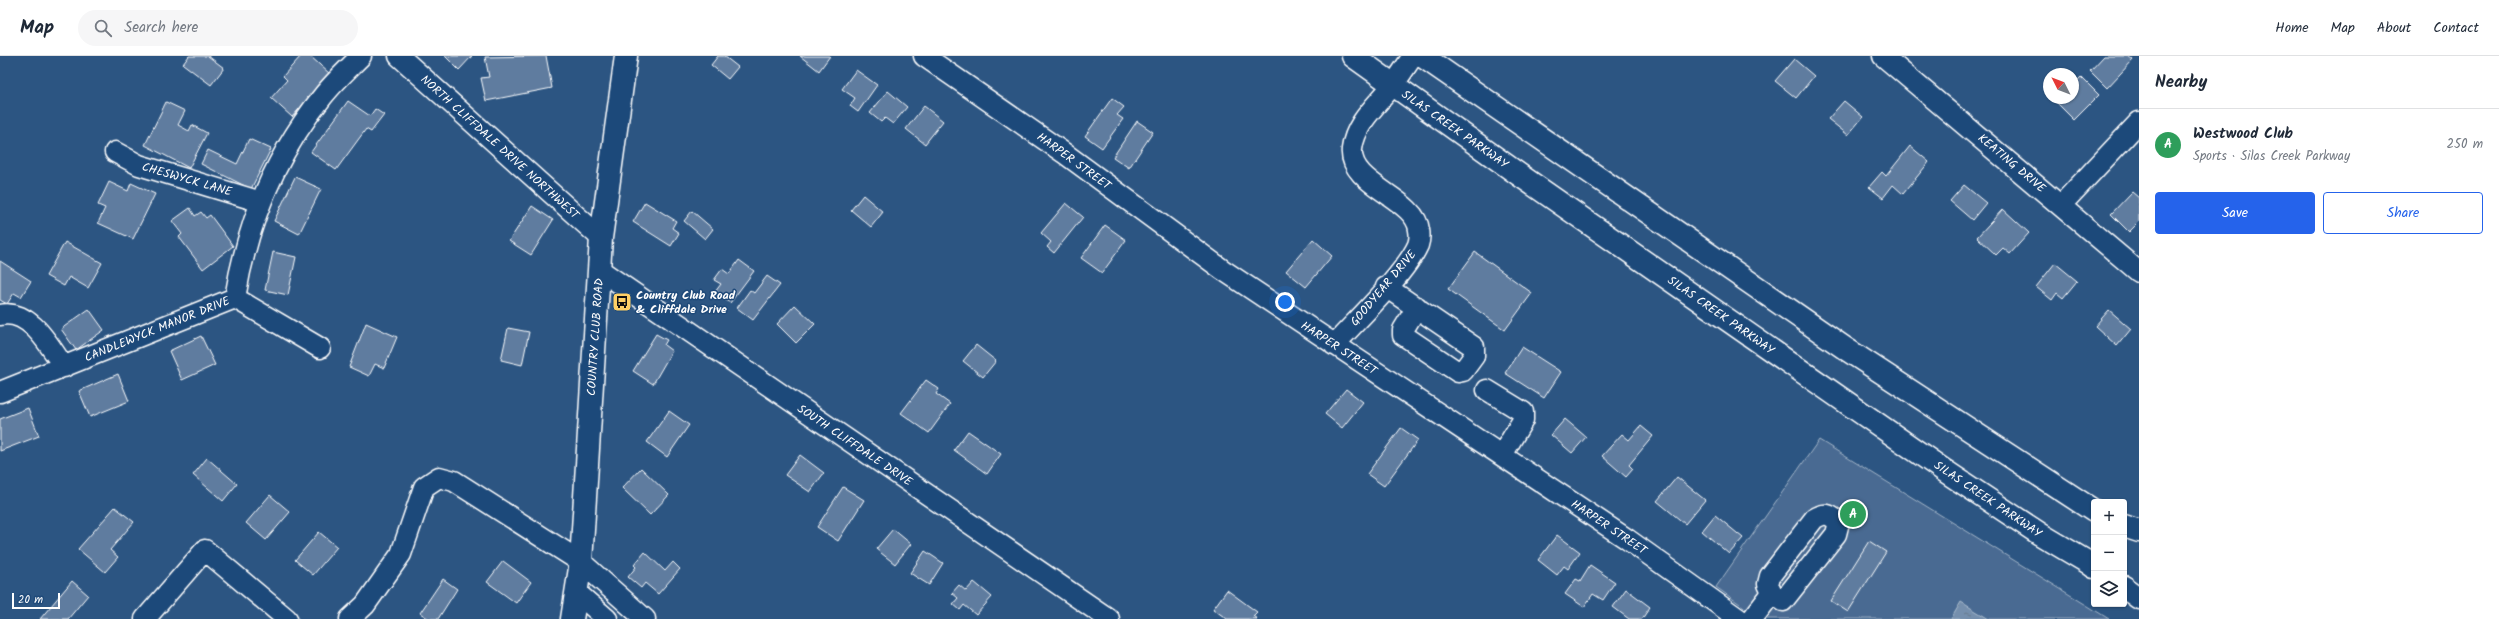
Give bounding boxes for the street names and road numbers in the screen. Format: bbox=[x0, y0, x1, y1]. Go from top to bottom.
street label: NORTH CLIFFDALE DRIVE NORTHWEST bbox=[416, 71, 584, 225]
street label: SILAS CREEK PARKWAY bbox=[1397, 85, 1513, 174]
street label: HARPER STREET bbox=[1033, 128, 1116, 196]
street label: KEATING DRIVE bbox=[1974, 129, 2051, 198]
street label: CHESWYCK LANE bbox=[140, 158, 235, 202]
street label: GOODYEAR DRIVE bbox=[1346, 245, 1422, 331]
street label: SILAS CREEK PARKWAY bbox=[1663, 271, 1779, 360]
street label: COUNTRY CLUB ROAD bbox=[582, 277, 609, 396]
street label: CANDLEWYCK MANOR DRIVE bbox=[82, 291, 234, 367]
street label: HARPER STREET bbox=[1297, 316, 1382, 381]
street label: SOUTH CLIFFDALE DRIVE bbox=[793, 400, 917, 492]
street label: SILAS CREEK PARKWAY bbox=[1930, 456, 2046, 543]
street label: HARPER STREET bbox=[1567, 495, 1652, 561]

